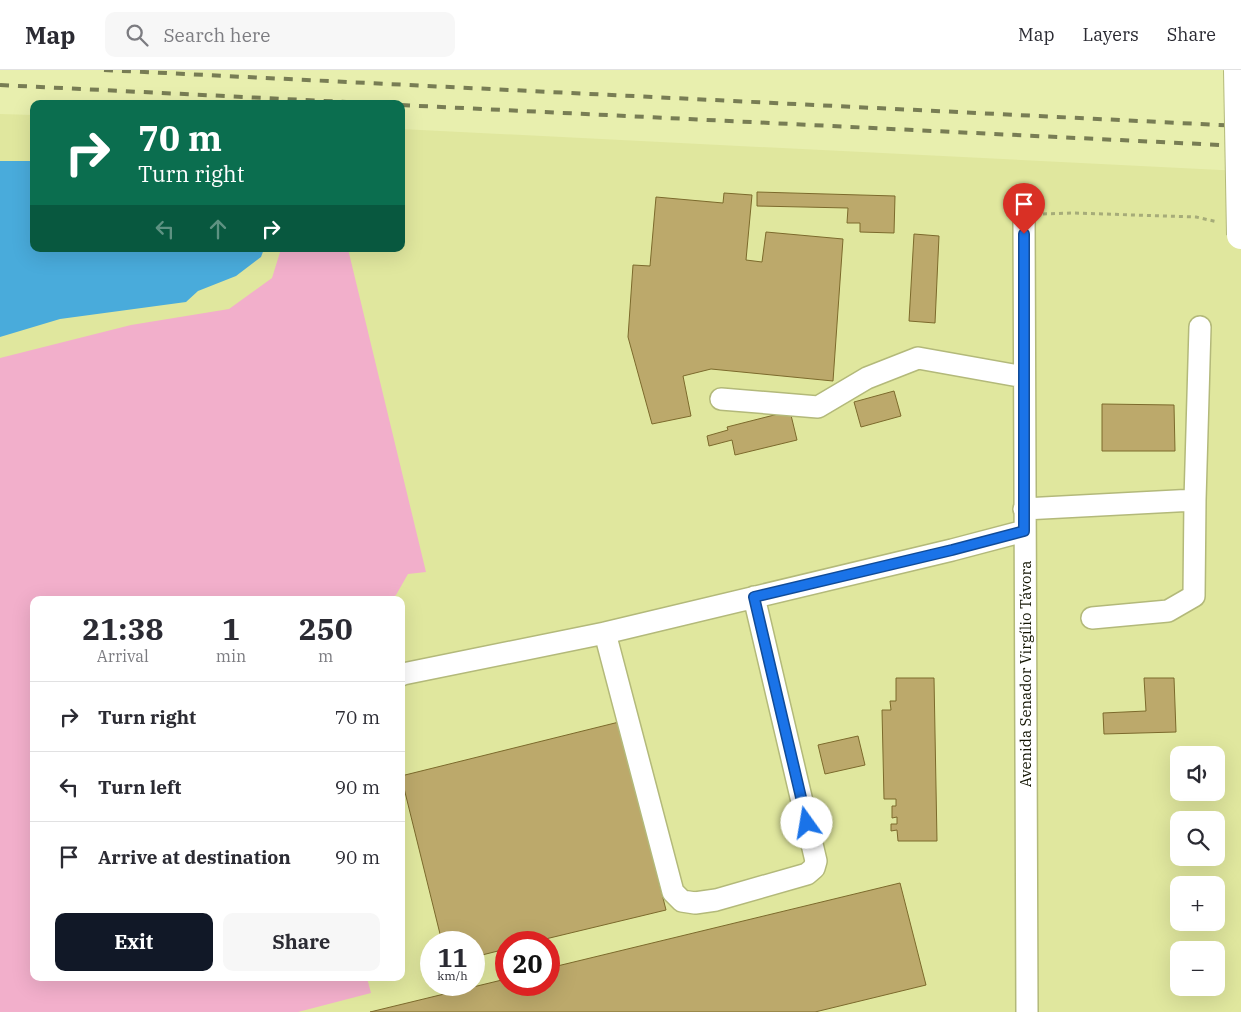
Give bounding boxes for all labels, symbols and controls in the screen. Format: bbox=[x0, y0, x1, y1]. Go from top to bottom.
search box bbox=[105, 12, 455, 57]
text: Map bbox=[25, 19, 75, 51]
icon: search bbox=[123, 21, 151, 49]
text: Search here bbox=[163, 23, 270, 47]
text: Map bbox=[1018, 23, 1055, 46]
text: Layers bbox=[1083, 23, 1139, 46]
text: Share bbox=[1167, 23, 1216, 46]
text: 70 m bbox=[138, 115, 222, 161]
icon: right bbox=[55, 120, 120, 185]
text: Turn right bbox=[138, 159, 245, 188]
pin bbox=[1003, 183, 1045, 234]
icon: arrive bbox=[1010, 190, 1038, 218]
icon: left bbox=[151, 215, 179, 243]
icon: ahead bbox=[204, 215, 232, 243]
icon: right bbox=[257, 215, 285, 243]
street label: Avenida Senador Virgílio Távora bbox=[1016, 561, 1035, 787]
text: 21:38 bbox=[82, 609, 163, 648]
text: 1 bbox=[222, 609, 240, 648]
text: 250 bbox=[299, 609, 353, 648]
text: Arrival bbox=[97, 646, 149, 666]
text: min bbox=[216, 646, 246, 666]
text: m bbox=[318, 646, 333, 666]
icon: right bbox=[55, 703, 83, 731]
text: Turn right bbox=[98, 705, 196, 729]
text: 70 m bbox=[335, 705, 380, 729]
map controls bbox=[1170, 746, 1225, 996]
button: sound bbox=[1170, 746, 1225, 801]
icon: left bbox=[55, 773, 83, 801]
text: Turn left bbox=[98, 775, 181, 799]
text: 90 m bbox=[335, 775, 380, 799]
position arrow bbox=[780, 796, 832, 848]
button: search bbox=[1170, 811, 1225, 866]
icon: arrive bbox=[55, 843, 83, 871]
text: Arrive at destination bbox=[98, 845, 291, 869]
text: 90 m bbox=[335, 845, 380, 869]
button: + bbox=[1170, 876, 1225, 931]
button: Exit bbox=[55, 913, 213, 971]
button: Share bbox=[223, 913, 380, 971]
speed limit sign: 20 bbox=[495, 931, 560, 996]
text: 11 bbox=[437, 941, 468, 974]
button: − bbox=[1170, 941, 1225, 996]
text: km/h bbox=[437, 968, 468, 983]

